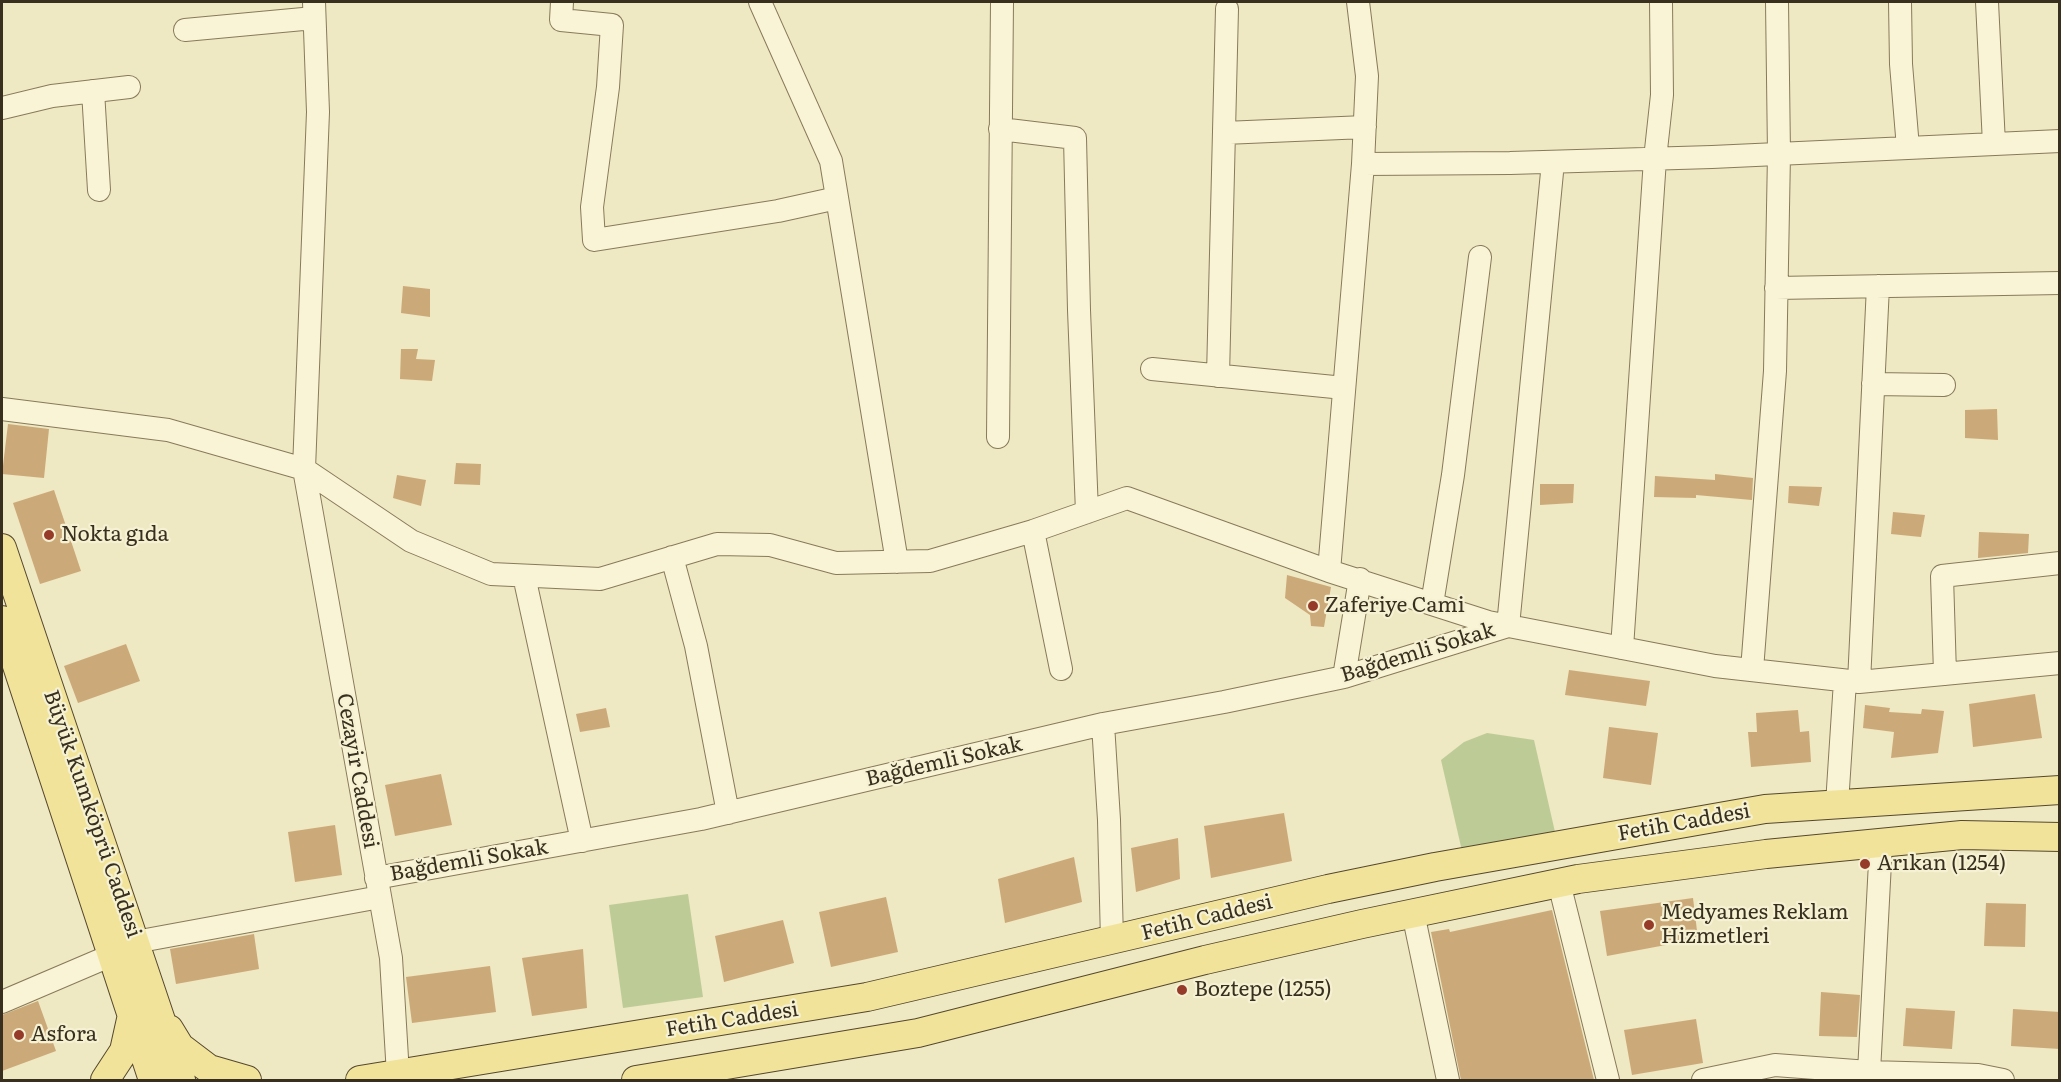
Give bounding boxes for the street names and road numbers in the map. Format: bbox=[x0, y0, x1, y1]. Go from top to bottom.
street label: Bağdemli Sokak bbox=[1338, 618, 1498, 688]
street label: Büyük Kumköprü Caddesi bbox=[38, 687, 146, 941]
street label: Cezayir Caddesi bbox=[331, 691, 383, 851]
street label: Bağdemli Sokak bbox=[863, 732, 1025, 792]
street label: Fetih Caddesi bbox=[1616, 799, 1752, 847]
street label: Bağdemli Sokak bbox=[388, 835, 550, 887]
street label: Fetih Caddesi bbox=[1139, 890, 1275, 946]
street label: Fetih Caddesi bbox=[664, 997, 800, 1043]

